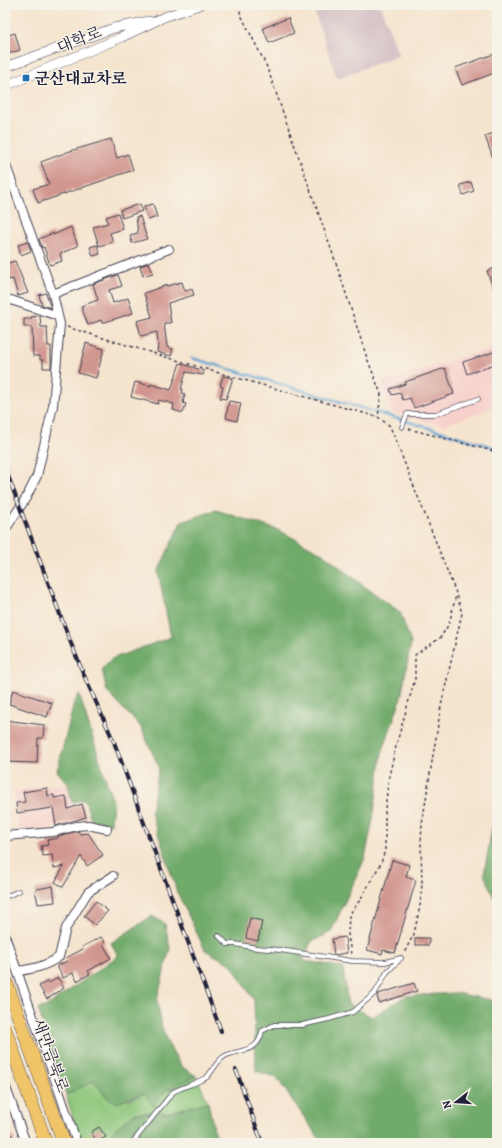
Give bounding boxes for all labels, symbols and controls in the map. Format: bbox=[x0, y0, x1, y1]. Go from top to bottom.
street label: 대학로 bbox=[54, 21, 105, 59]
place label: 군산대교차로 bbox=[34, 68, 127, 90]
marker: 군산대교차로 bbox=[21, 73, 31, 83]
street label: 새만금북로 bbox=[27, 1015, 74, 1096]
north arrow bbox=[436, 1082, 476, 1122]
text: N bbox=[439, 1099, 455, 1111]

